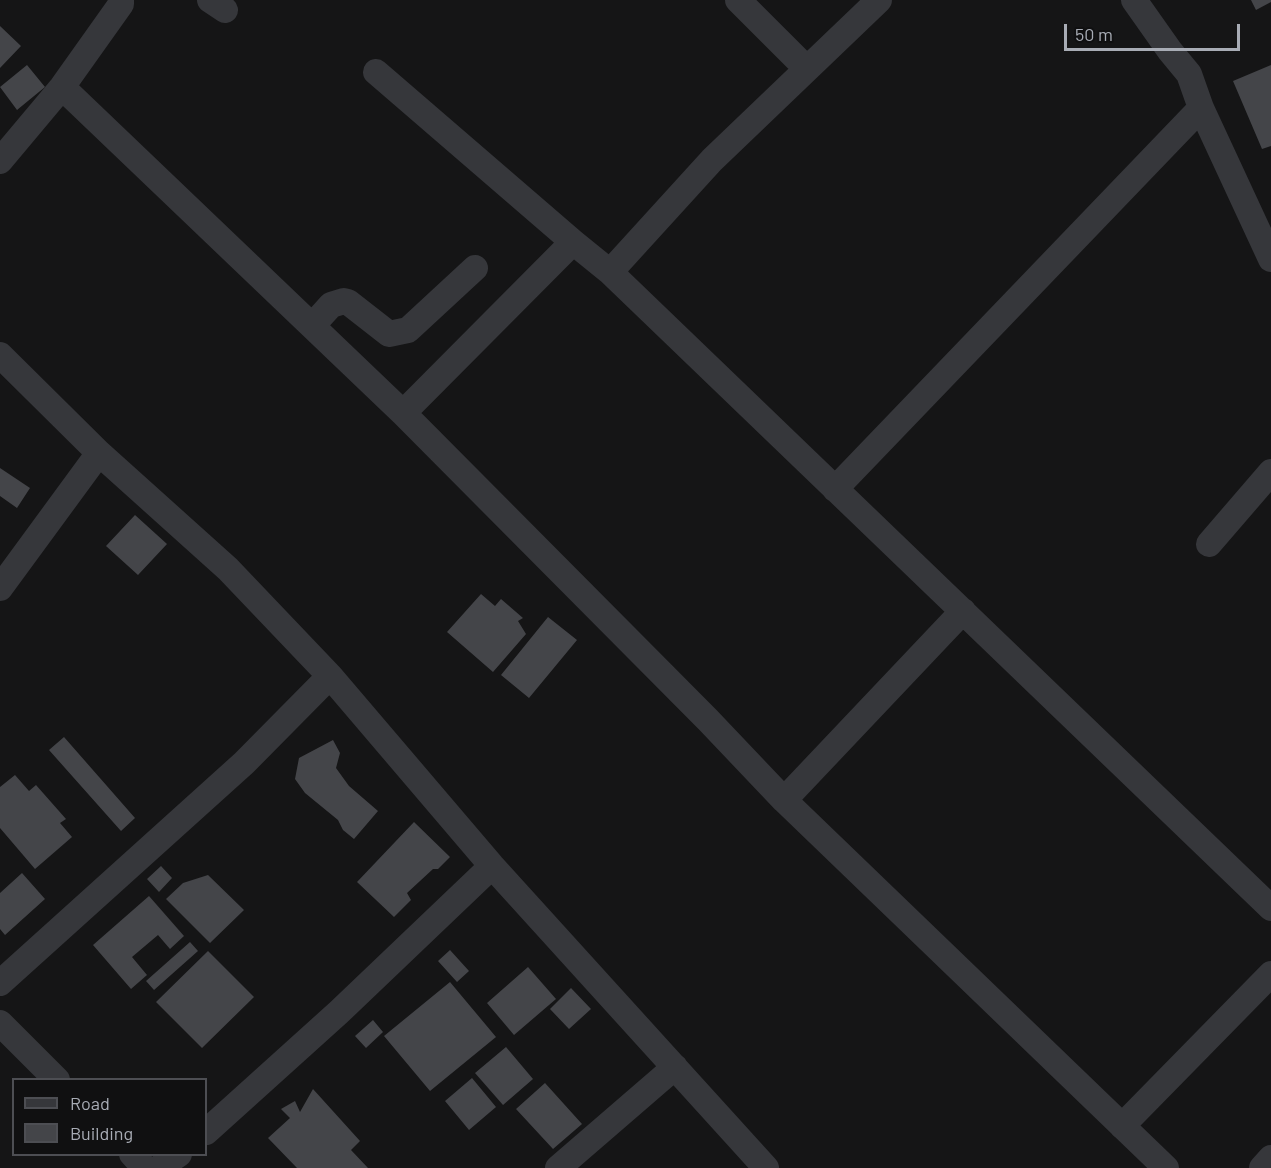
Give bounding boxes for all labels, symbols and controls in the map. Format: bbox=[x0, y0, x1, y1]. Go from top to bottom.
scale bar bbox=[1067, 12, 1242, 50]
text: 50 m bbox=[1075, 23, 1113, 45]
legend bbox=[12, 1078, 207, 1156]
text: Road bbox=[70, 1092, 110, 1114]
text: Building bbox=[70, 1122, 133, 1144]

